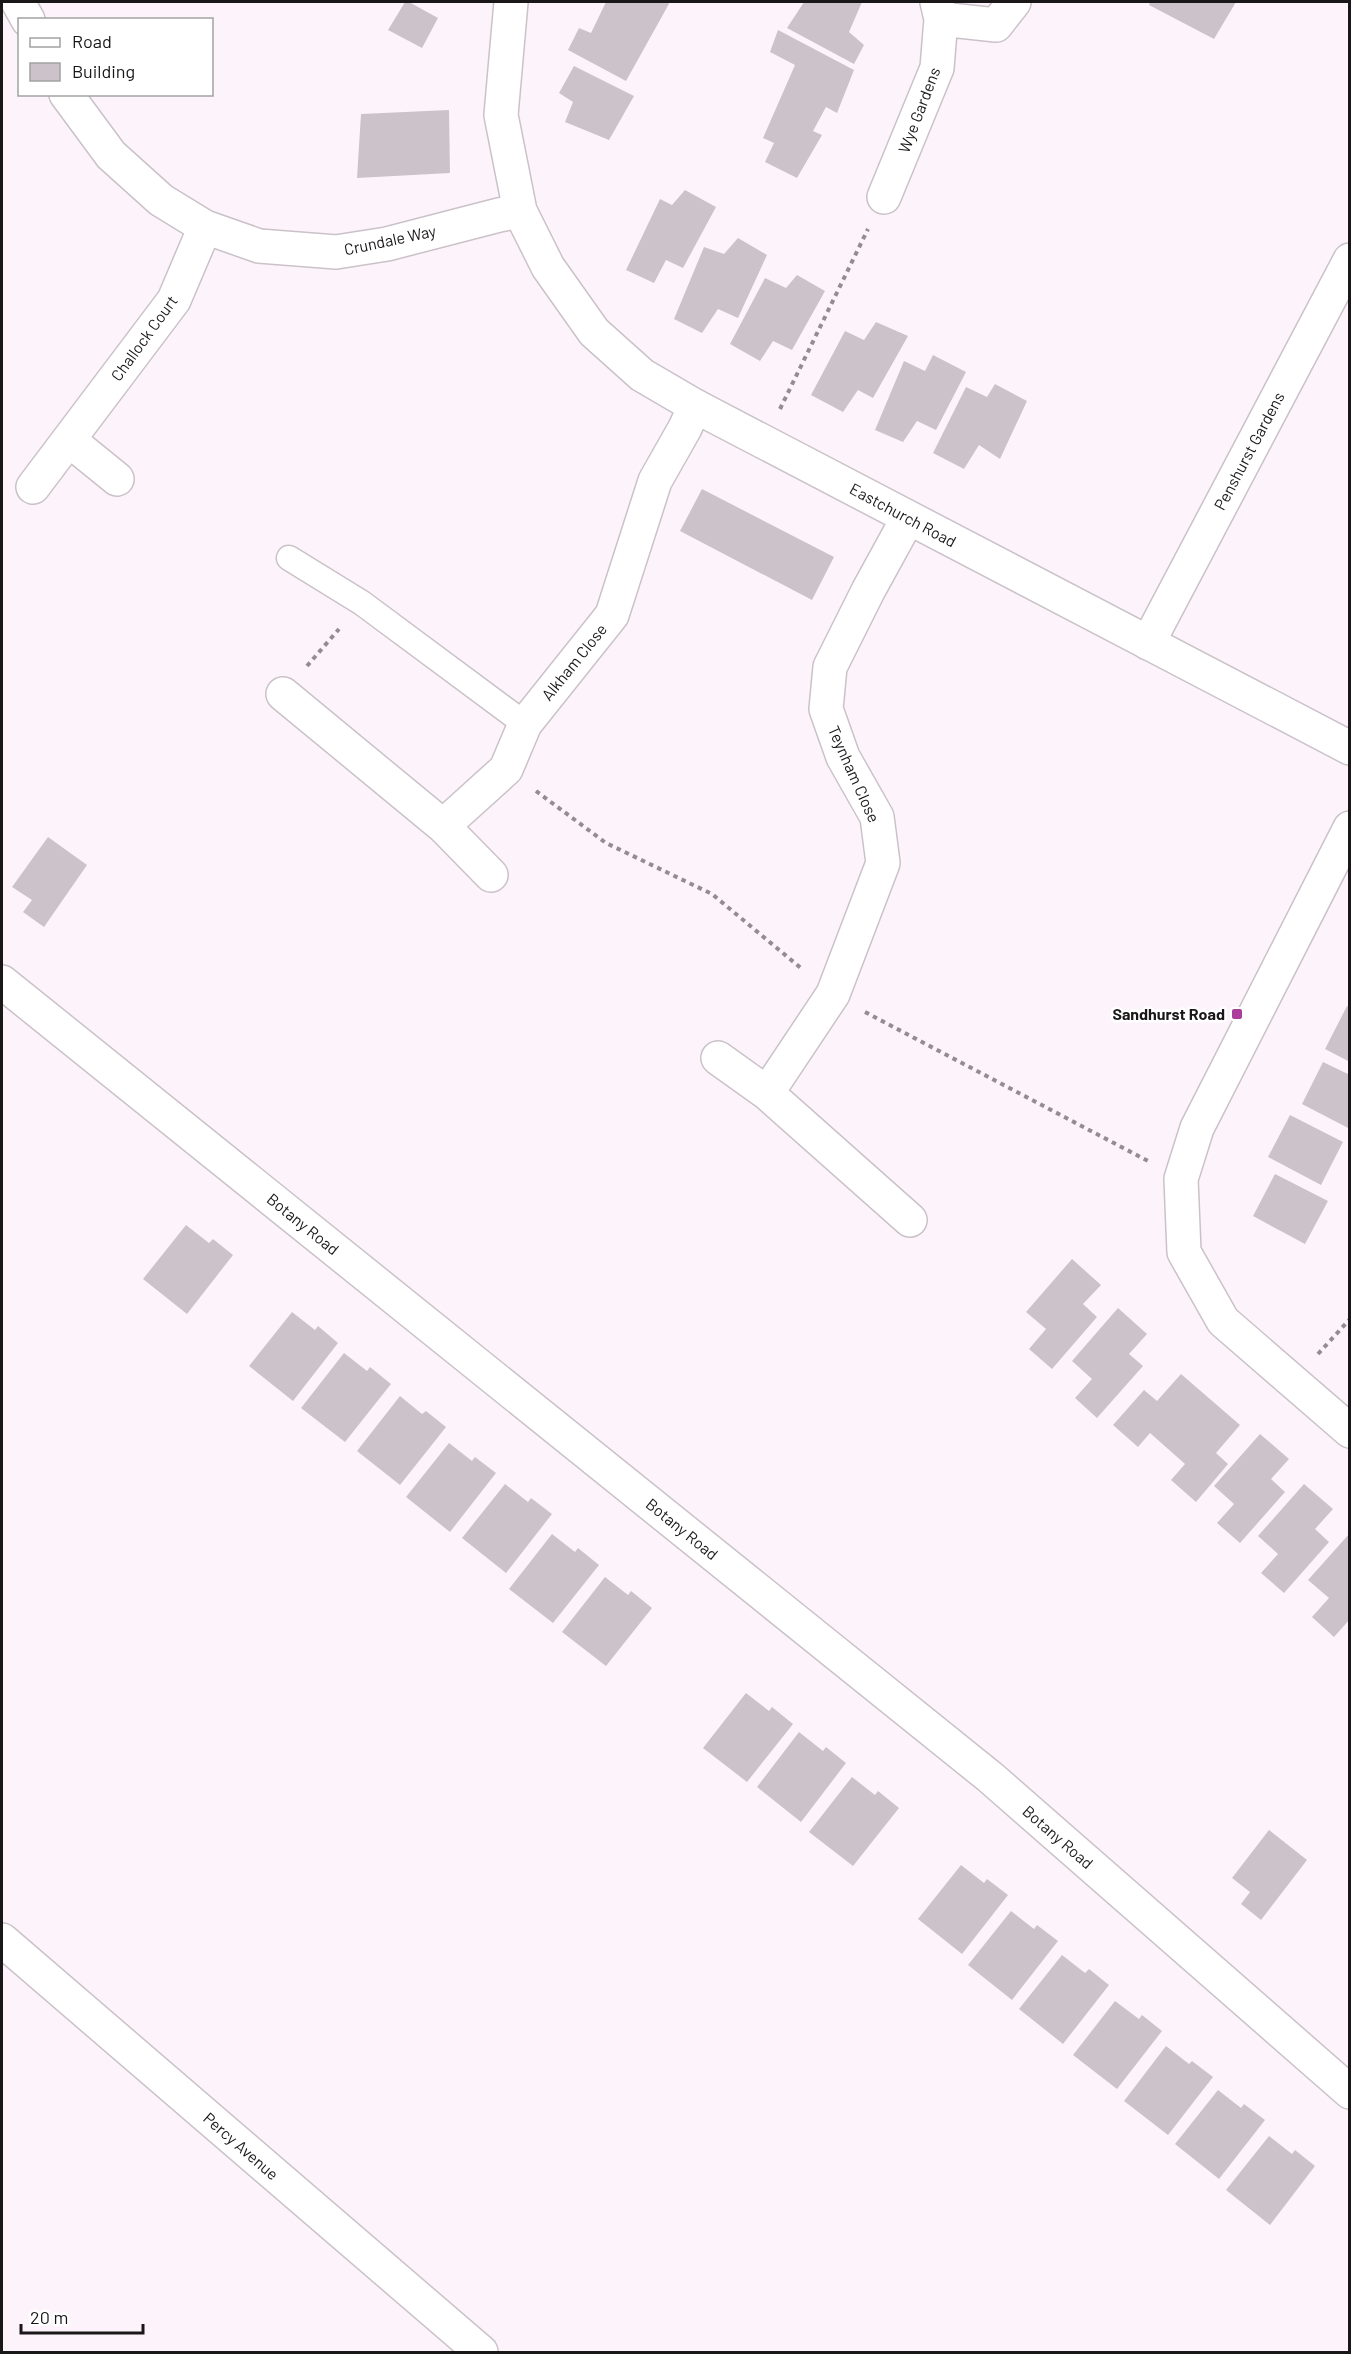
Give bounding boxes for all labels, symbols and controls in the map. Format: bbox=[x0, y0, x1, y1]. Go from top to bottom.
legend bbox=[18, 18, 213, 96]
text: Road bbox=[72, 30, 112, 52]
text: Building bbox=[72, 60, 135, 82]
street label: Wye Gardens bbox=[894, 64, 944, 155]
street label: Crundale Way bbox=[342, 220, 438, 259]
street label: Challock Court bbox=[106, 291, 181, 384]
street label: Penshurst Gardens bbox=[1209, 389, 1288, 513]
street label: Eastchurch Road bbox=[847, 478, 960, 551]
street label: Alkham Close bbox=[537, 620, 610, 704]
street label: Teynham Close bbox=[825, 722, 884, 825]
place label: Sandhurst Road bbox=[1112, 1004, 1225, 1023]
marker: Sandhurst Road bbox=[1230, 1007, 1244, 1021]
street label: Botany Road bbox=[263, 1189, 343, 1258]
street label: Botany Road bbox=[642, 1494, 722, 1563]
street label: Botany Road bbox=[1019, 1801, 1097, 1872]
street label: Percy Avenue bbox=[200, 2108, 283, 2183]
scale bar bbox=[21, 2297, 142, 2335]
text: 20 m bbox=[30, 2306, 68, 2328]

